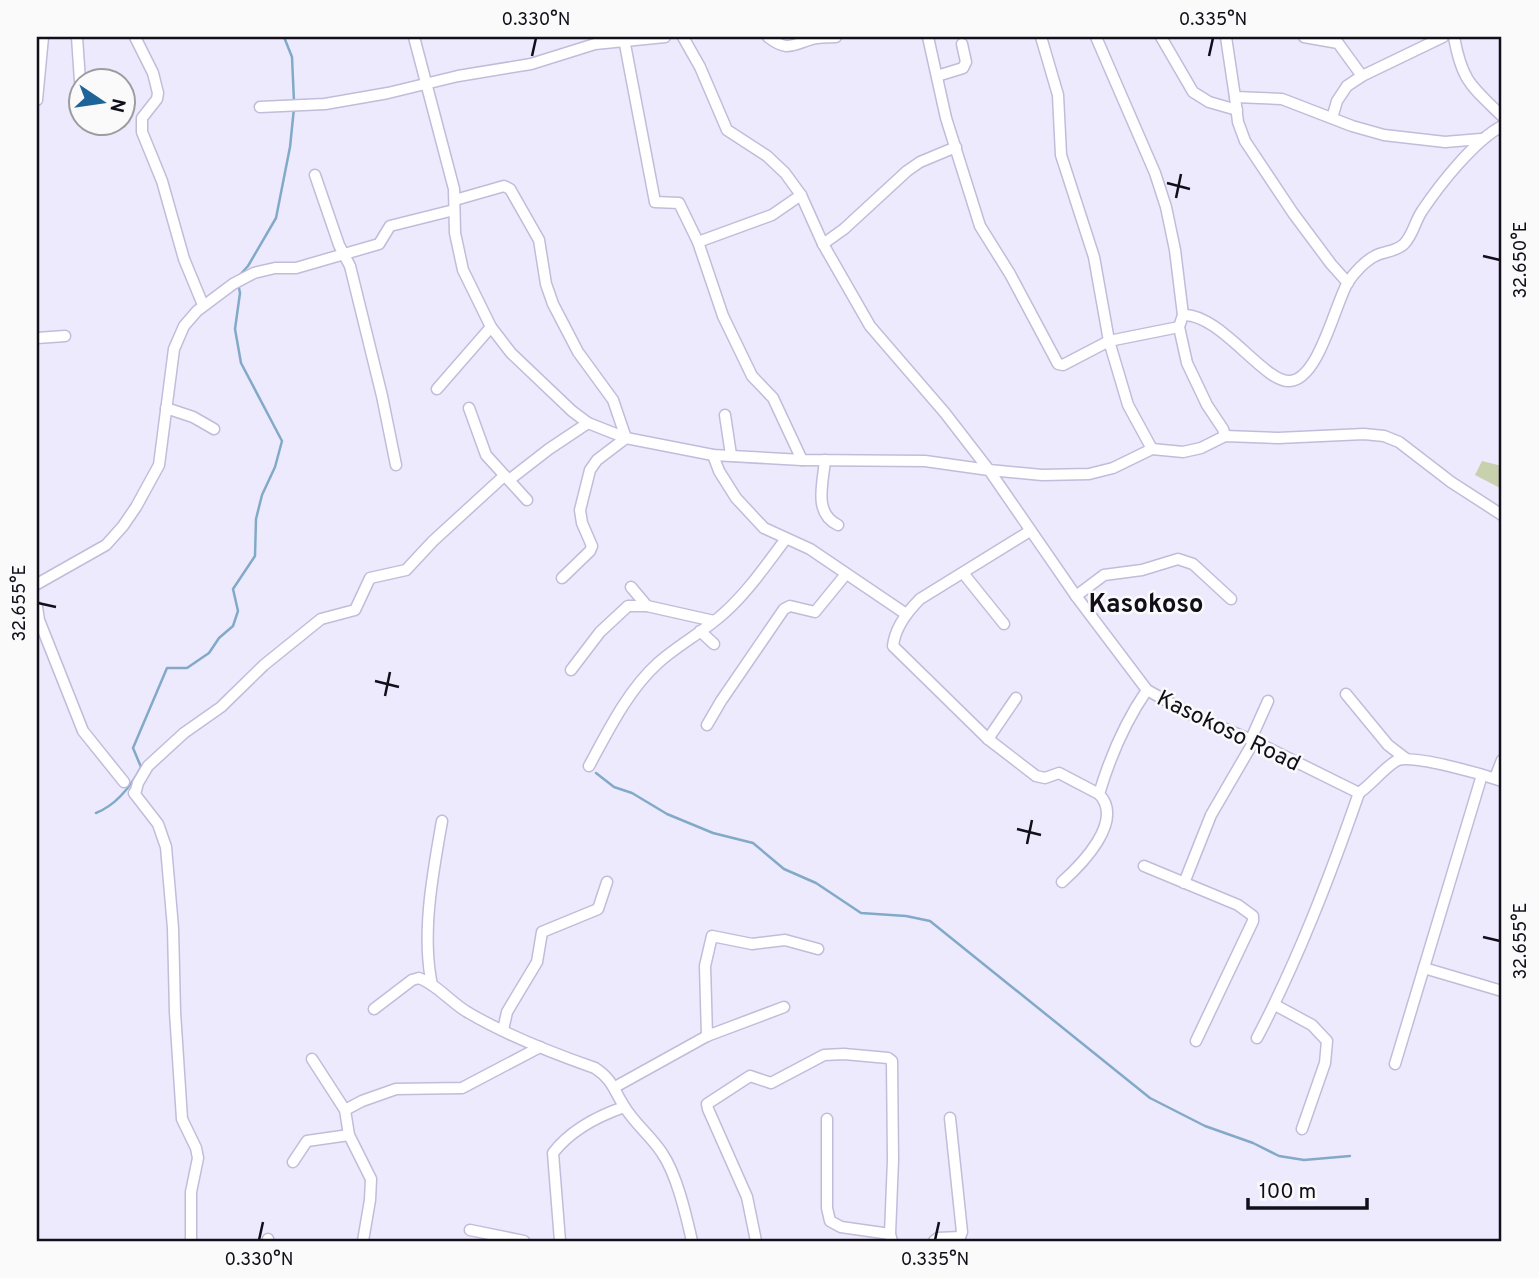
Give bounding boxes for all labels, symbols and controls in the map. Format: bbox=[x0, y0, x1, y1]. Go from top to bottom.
text: 0.330°N bbox=[502, 9, 570, 32]
text: 0.335°N bbox=[1179, 9, 1247, 32]
north arrow bbox=[66, 66, 136, 136]
text: N bbox=[103, 96, 130, 115]
text: 32.650°E bbox=[1510, 221, 1533, 299]
text: 32.655°E bbox=[9, 565, 32, 641]
district label: Kasokoso bbox=[1088, 589, 1204, 622]
street label: Kasokoso Road bbox=[1151, 685, 1305, 780]
text: 32.655°E bbox=[1510, 903, 1533, 979]
scale bar bbox=[1248, 1166, 1368, 1210]
text: 100 m bbox=[1259, 1179, 1316, 1206]
text: 0.330°N bbox=[225, 1249, 293, 1272]
text: 0.335°N bbox=[901, 1249, 969, 1272]

